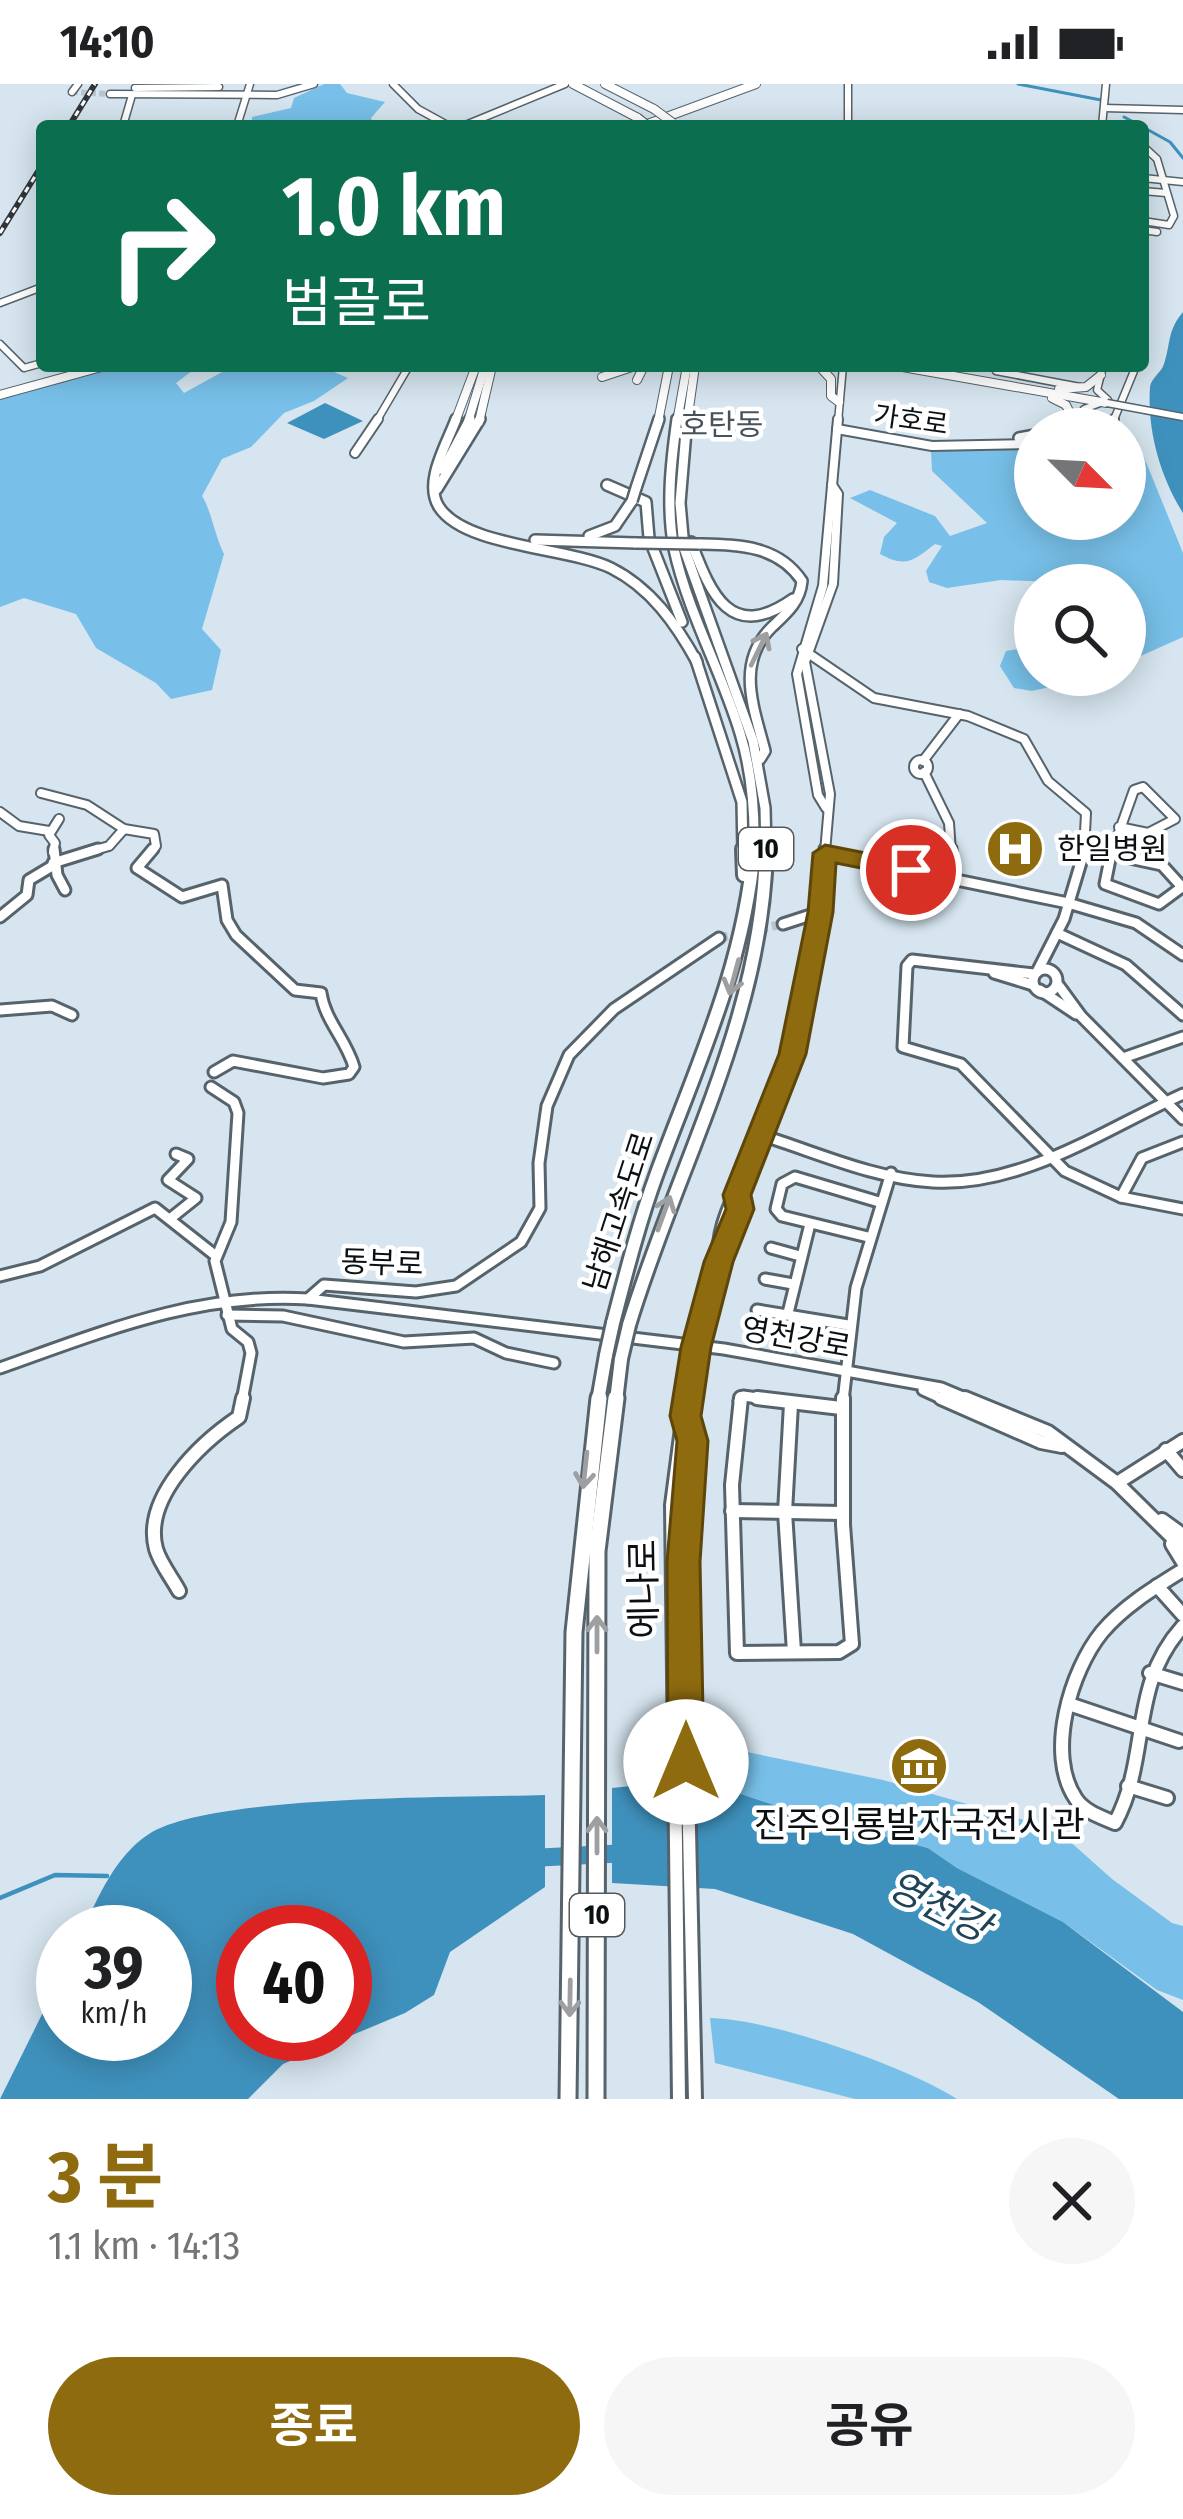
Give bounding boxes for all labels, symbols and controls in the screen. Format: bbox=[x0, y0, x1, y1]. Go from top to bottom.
text: 14:10 bbox=[60, 15, 155, 69]
text: 1.0 km bbox=[282, 156, 506, 257]
icon: right bbox=[84, 168, 240, 324]
text: 범골로 bbox=[282, 271, 431, 335]
street label: 가호로 bbox=[872, 399, 950, 441]
district label: 호탄동 bbox=[681, 407, 763, 443]
north arrow bbox=[1014, 408, 1146, 540]
map controls bbox=[1014, 408, 1146, 696]
button: search bbox=[1014, 564, 1146, 696]
one-way arrow bbox=[749, 632, 771, 667]
hospital icon: 한일병원 bbox=[984, 818, 1046, 880]
pin bbox=[860, 819, 962, 921]
road number: 10 bbox=[739, 828, 793, 870]
place label: 한일병원 bbox=[1057, 831, 1167, 867]
icon: arrive bbox=[878, 837, 944, 903]
one-way arrow bbox=[722, 957, 744, 995]
street label: 남해고속도로 bbox=[576, 1128, 662, 1296]
one-way arrow bbox=[655, 1196, 676, 1233]
street label: 동부로 bbox=[340, 1244, 424, 1282]
street label: 영천강로 bbox=[739, 1311, 853, 1365]
one-way arrow bbox=[573, 1450, 596, 1489]
street label: 에나로 bbox=[621, 1539, 667, 1639]
one-way arrow bbox=[586, 1615, 608, 1654]
position arrow bbox=[623, 1699, 749, 1825]
museum icon: 진주익룡발자국전시관 bbox=[888, 1735, 950, 1797]
place label: 진주익룡발자국전시관 bbox=[753, 1803, 1085, 1847]
one-way arrow bbox=[586, 1816, 608, 1855]
water label: 영천강 bbox=[880, 1862, 1002, 1954]
road number: 10 bbox=[570, 1894, 624, 1936]
speed limit sign: 40 bbox=[216, 1905, 372, 2061]
text: 39 bbox=[85, 1932, 143, 2004]
one-way arrow bbox=[559, 1978, 581, 2017]
text: km/h bbox=[81, 1995, 147, 2031]
text: 3 분 bbox=[48, 2135, 163, 2221]
button: close bbox=[1009, 2138, 1135, 2264]
text: 1.1 km · 14:13 bbox=[48, 2223, 240, 2269]
button: 종료 bbox=[48, 2357, 580, 2495]
button: 공유 bbox=[604, 2357, 1135, 2495]

